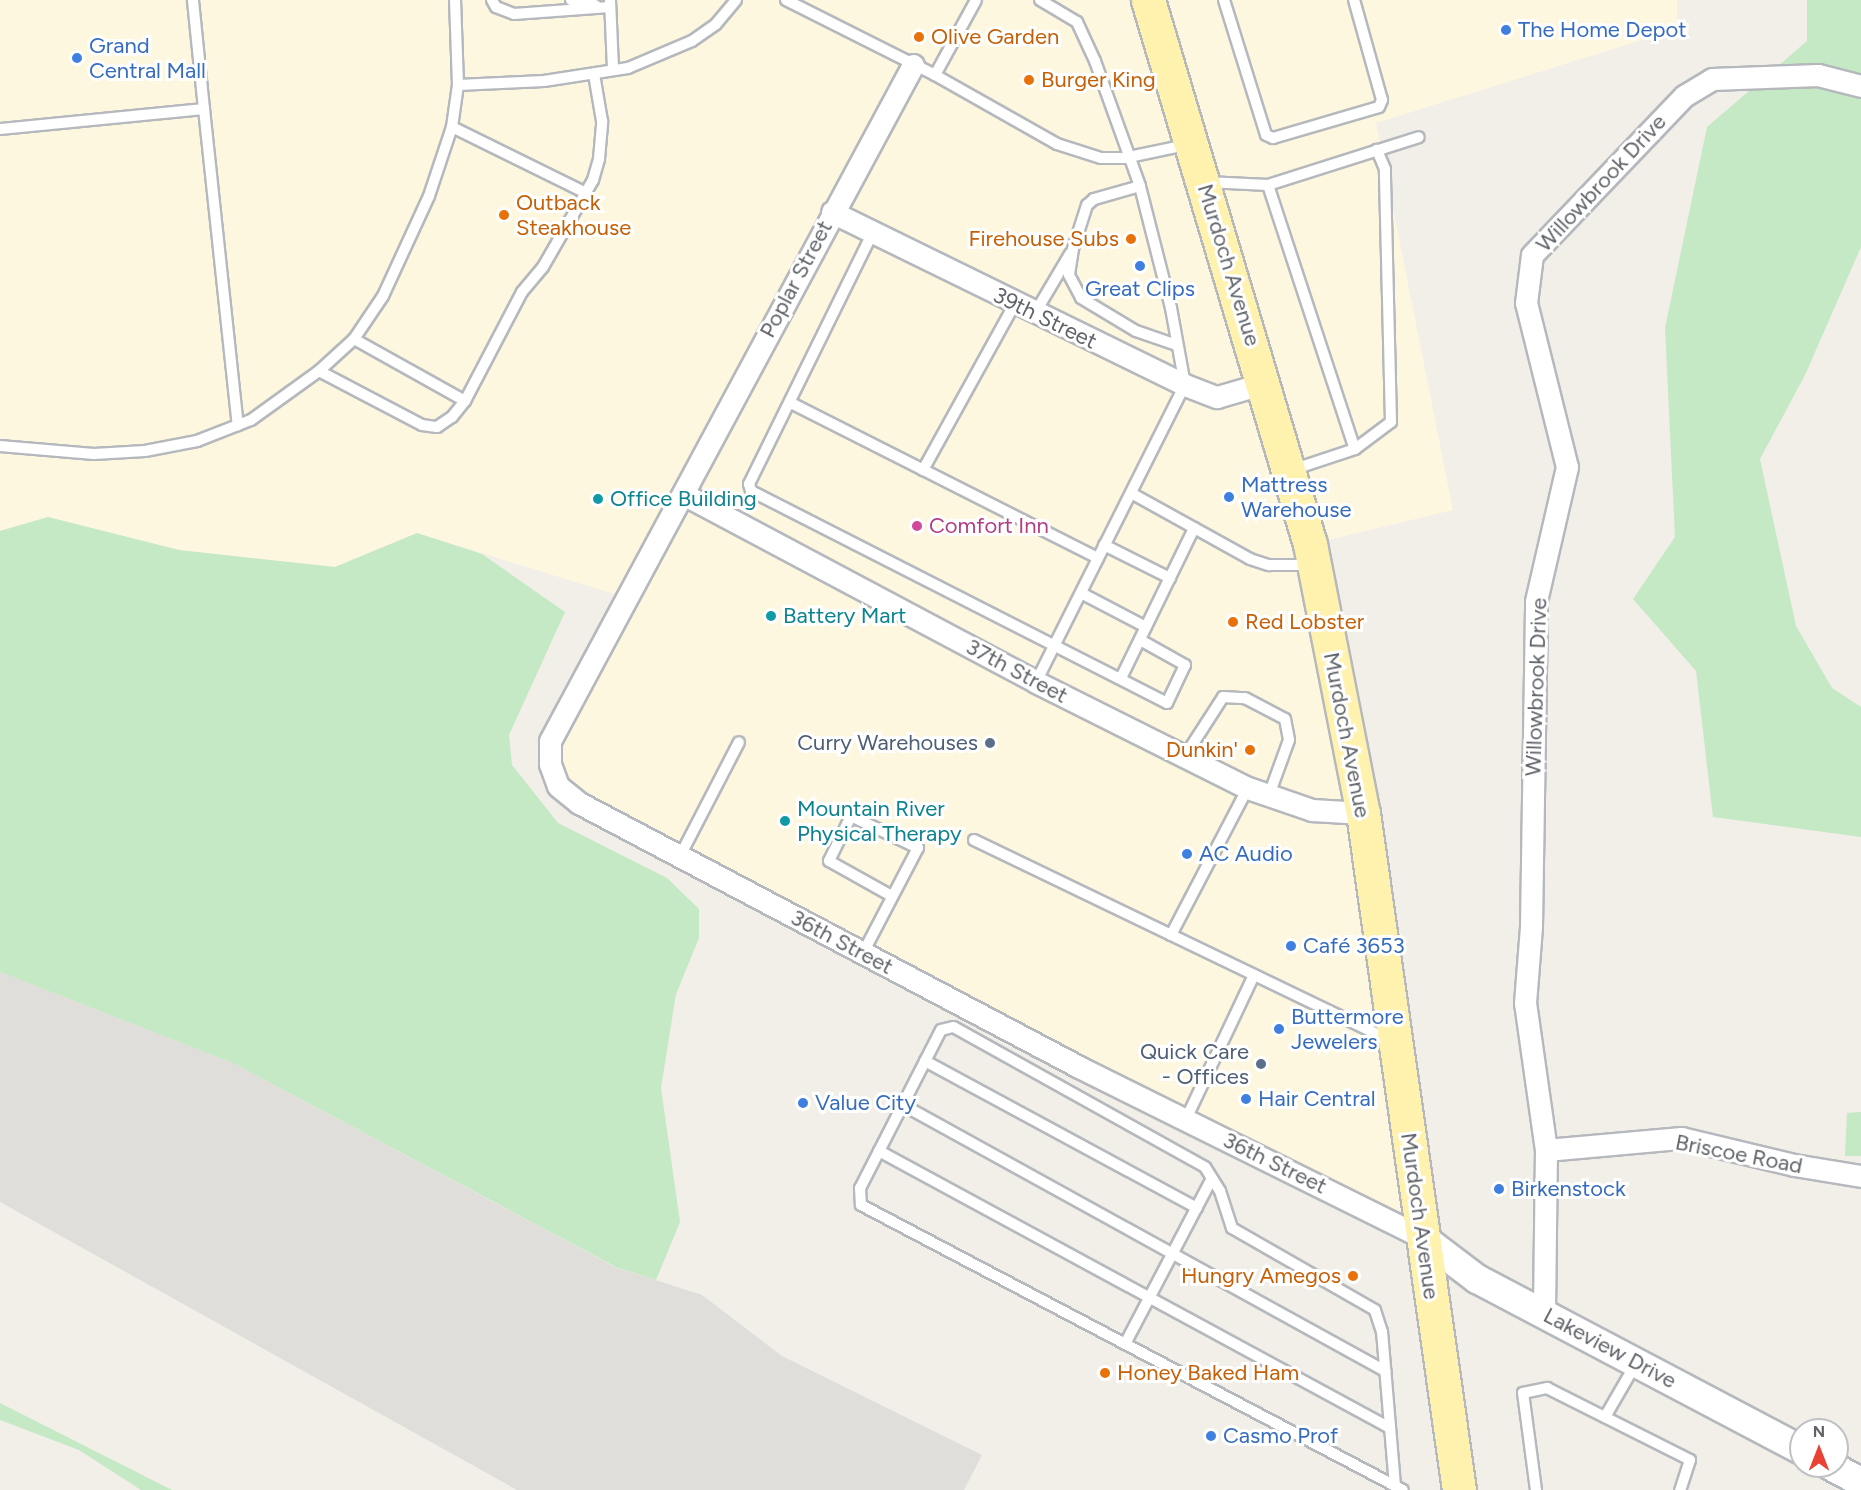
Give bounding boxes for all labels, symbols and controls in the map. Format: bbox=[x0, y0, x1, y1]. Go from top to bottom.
place label: The Home Depot bbox=[1518, 17, 1687, 43]
marker: The Home Depot bbox=[1499, 23, 1513, 37]
place label: Olive Garden bbox=[931, 24, 1059, 50]
marker: Olive Garden bbox=[912, 30, 926, 44]
place label: Grand Central Mall bbox=[89, 32, 206, 84]
marker: Grand Central Mall bbox=[70, 51, 84, 65]
place label: Burger King bbox=[1041, 67, 1156, 93]
marker: Burger King bbox=[1022, 73, 1036, 87]
street label: Willowbrook Drive bbox=[1530, 109, 1672, 257]
street label: Murdoch Avenue bbox=[1192, 181, 1266, 349]
place label: Outback Steakhouse bbox=[516, 189, 631, 240]
marker: Outback Steakhouse bbox=[497, 208, 511, 222]
street label: Poplar Street bbox=[754, 216, 838, 342]
place label: Firehouse Subs bbox=[969, 226, 1119, 252]
marker: Firehouse Subs bbox=[1124, 232, 1138, 246]
marker: Great Clips bbox=[1133, 259, 1147, 273]
place label: Great Clips bbox=[1085, 276, 1195, 302]
street label: 39th Street bbox=[989, 282, 1101, 354]
place label: Mattress Warehouse bbox=[1241, 471, 1351, 522]
place label: Office Building bbox=[610, 486, 757, 512]
marker: Mattress Warehouse bbox=[1222, 490, 1236, 504]
marker: Office Building bbox=[591, 492, 605, 506]
place label: Comfort Inn bbox=[929, 513, 1049, 539]
marker: Comfort Inn bbox=[910, 519, 924, 533]
street label: Willowbrook Drive bbox=[1520, 597, 1552, 777]
place label: Battery Mart bbox=[783, 603, 906, 629]
marker: Battery Mart bbox=[764, 609, 778, 623]
place label: Red Lobster bbox=[1245, 609, 1364, 635]
marker: Red Lobster bbox=[1226, 615, 1240, 629]
street label: 37th Street bbox=[962, 633, 1072, 709]
street label: Murdoch Avenue bbox=[1318, 650, 1376, 820]
place label: Curry Warehouses bbox=[797, 730, 978, 756]
marker: Curry Warehouses bbox=[983, 736, 997, 750]
place label: Dunkin' bbox=[1166, 737, 1238, 763]
marker: Dunkin' bbox=[1243, 743, 1257, 757]
place label: Mountain River Physical Therapy bbox=[797, 795, 962, 846]
marker: Mountain River Physical Therapy bbox=[778, 814, 792, 828]
place label: AC Audio bbox=[1199, 841, 1293, 867]
marker: AC Audio bbox=[1180, 847, 1194, 861]
street label: 36th Street bbox=[786, 904, 898, 980]
place label: Café 3653 bbox=[1303, 933, 1405, 959]
marker: Café 3653 bbox=[1284, 939, 1298, 953]
place label: Buttermore Jewelers bbox=[1291, 1003, 1404, 1054]
marker: Buttermore Jewelers bbox=[1272, 1022, 1286, 1036]
place label: Quick Care - Offices bbox=[1140, 1038, 1249, 1090]
marker: Quick Care - Offices bbox=[1254, 1057, 1268, 1071]
place label: Hair Central bbox=[1258, 1086, 1376, 1112]
place label: Value City bbox=[815, 1090, 916, 1116]
marker: Hair Central bbox=[1239, 1092, 1253, 1106]
marker: Value City bbox=[796, 1096, 810, 1110]
street label: 36th Street bbox=[1219, 1127, 1331, 1199]
street label: Briscoe Road bbox=[1673, 1129, 1805, 1179]
street label: Murdoch Avenue bbox=[1395, 1131, 1445, 1301]
place label: Birkenstock bbox=[1511, 1176, 1626, 1202]
marker: Birkenstock bbox=[1492, 1182, 1506, 1196]
place label: Hungry Amegos bbox=[1181, 1263, 1341, 1289]
marker: Hungry Amegos bbox=[1346, 1269, 1360, 1283]
street label: Lakeview Drive bbox=[1539, 1302, 1681, 1394]
place label: Honey Baked Ham bbox=[1117, 1360, 1299, 1386]
marker: Honey Baked Ham bbox=[1098, 1366, 1112, 1380]
north arrow bbox=[1789, 1418, 1849, 1478]
text: N bbox=[1813, 1422, 1825, 1441]
place label: Casmo Prof bbox=[1223, 1423, 1338, 1449]
marker: Casmo Prof bbox=[1204, 1429, 1218, 1443]

